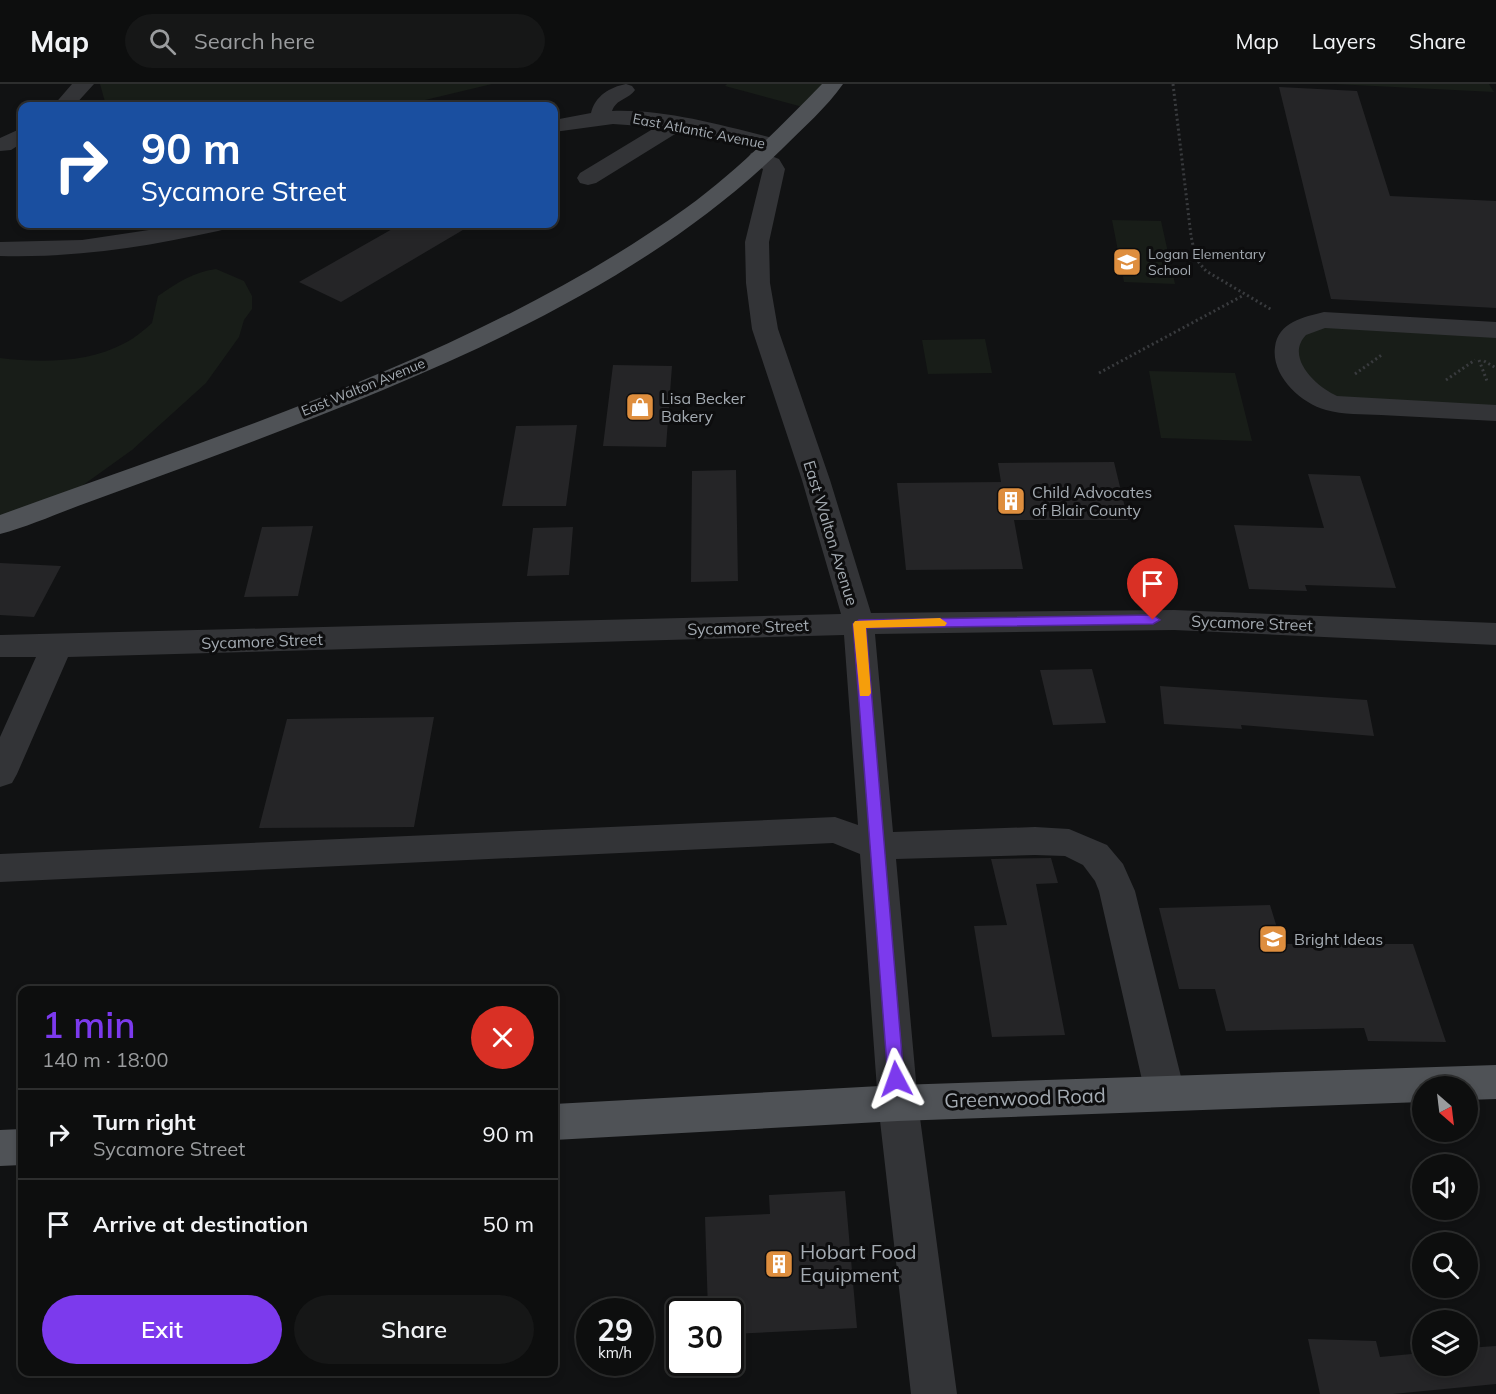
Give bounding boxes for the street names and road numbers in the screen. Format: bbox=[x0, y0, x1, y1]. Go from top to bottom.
street label: East Atlantic Avenue bbox=[631, 109, 767, 153]
street label: East Walton Avenue bbox=[298, 354, 428, 420]
street label: East Walton Avenue bbox=[799, 458, 863, 608]
street label: Sycamore Street bbox=[1191, 611, 1314, 635]
street label: Sycamore Street bbox=[687, 615, 810, 639]
street label: Sycamore Street bbox=[201, 629, 324, 653]
street label: Greenwood Road bbox=[944, 1082, 1106, 1113]

